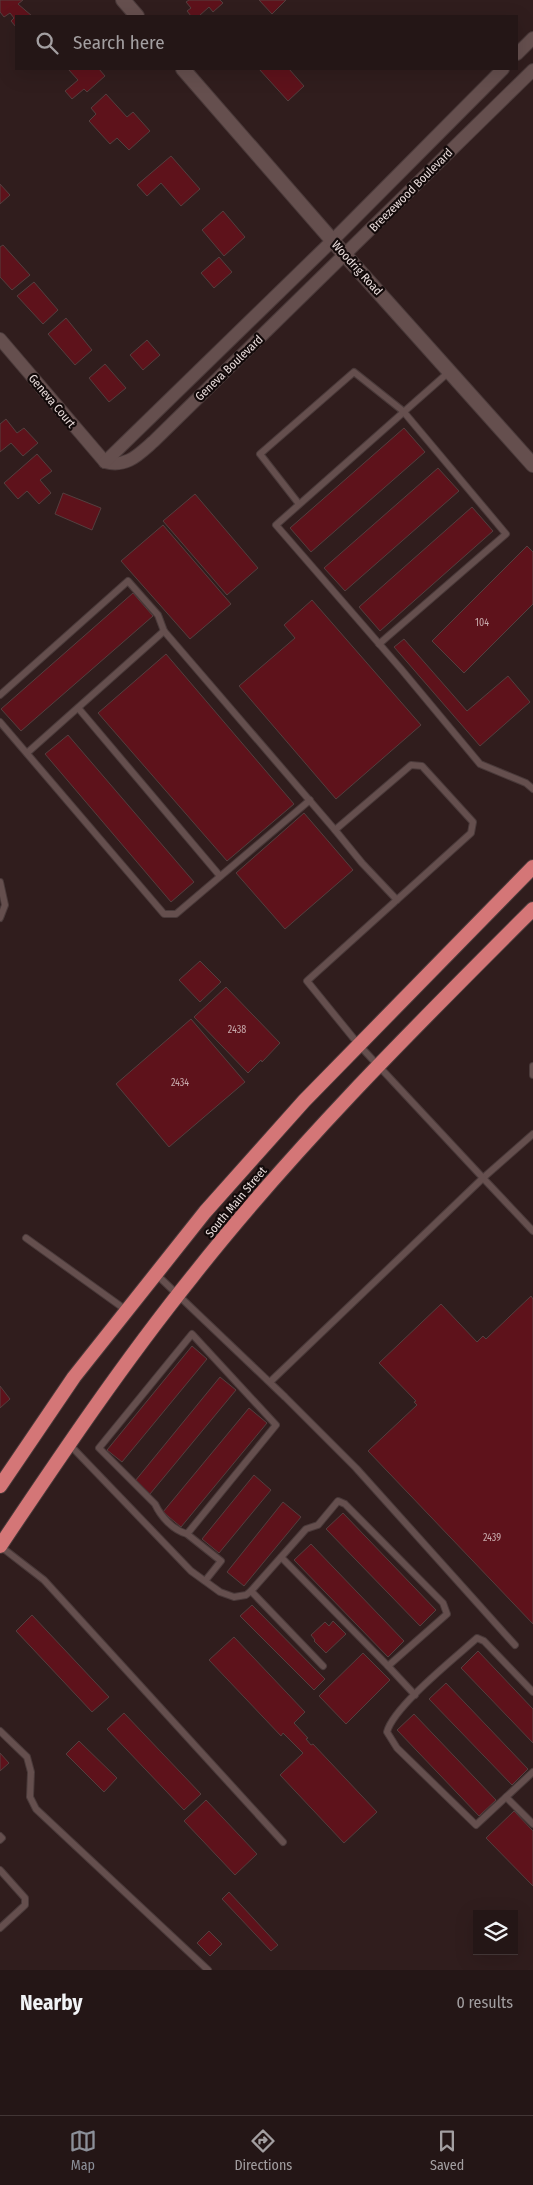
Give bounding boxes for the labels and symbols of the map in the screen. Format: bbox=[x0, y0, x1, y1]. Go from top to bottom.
street label: Breezewood Boulevard bbox=[366, 145, 456, 235]
street label: Woodrig Road bbox=[329, 238, 385, 298]
street label: Geneva Boulevard bbox=[192, 332, 266, 404]
street label: Geneva Court bbox=[26, 371, 78, 431]
house number: 104 bbox=[475, 617, 489, 629]
house number: 2438 bbox=[228, 1024, 246, 1036]
house number: 2434 bbox=[171, 1077, 189, 1089]
street label: South Main Street bbox=[202, 1164, 270, 1240]
house number: 2439 bbox=[483, 1532, 501, 1544]

